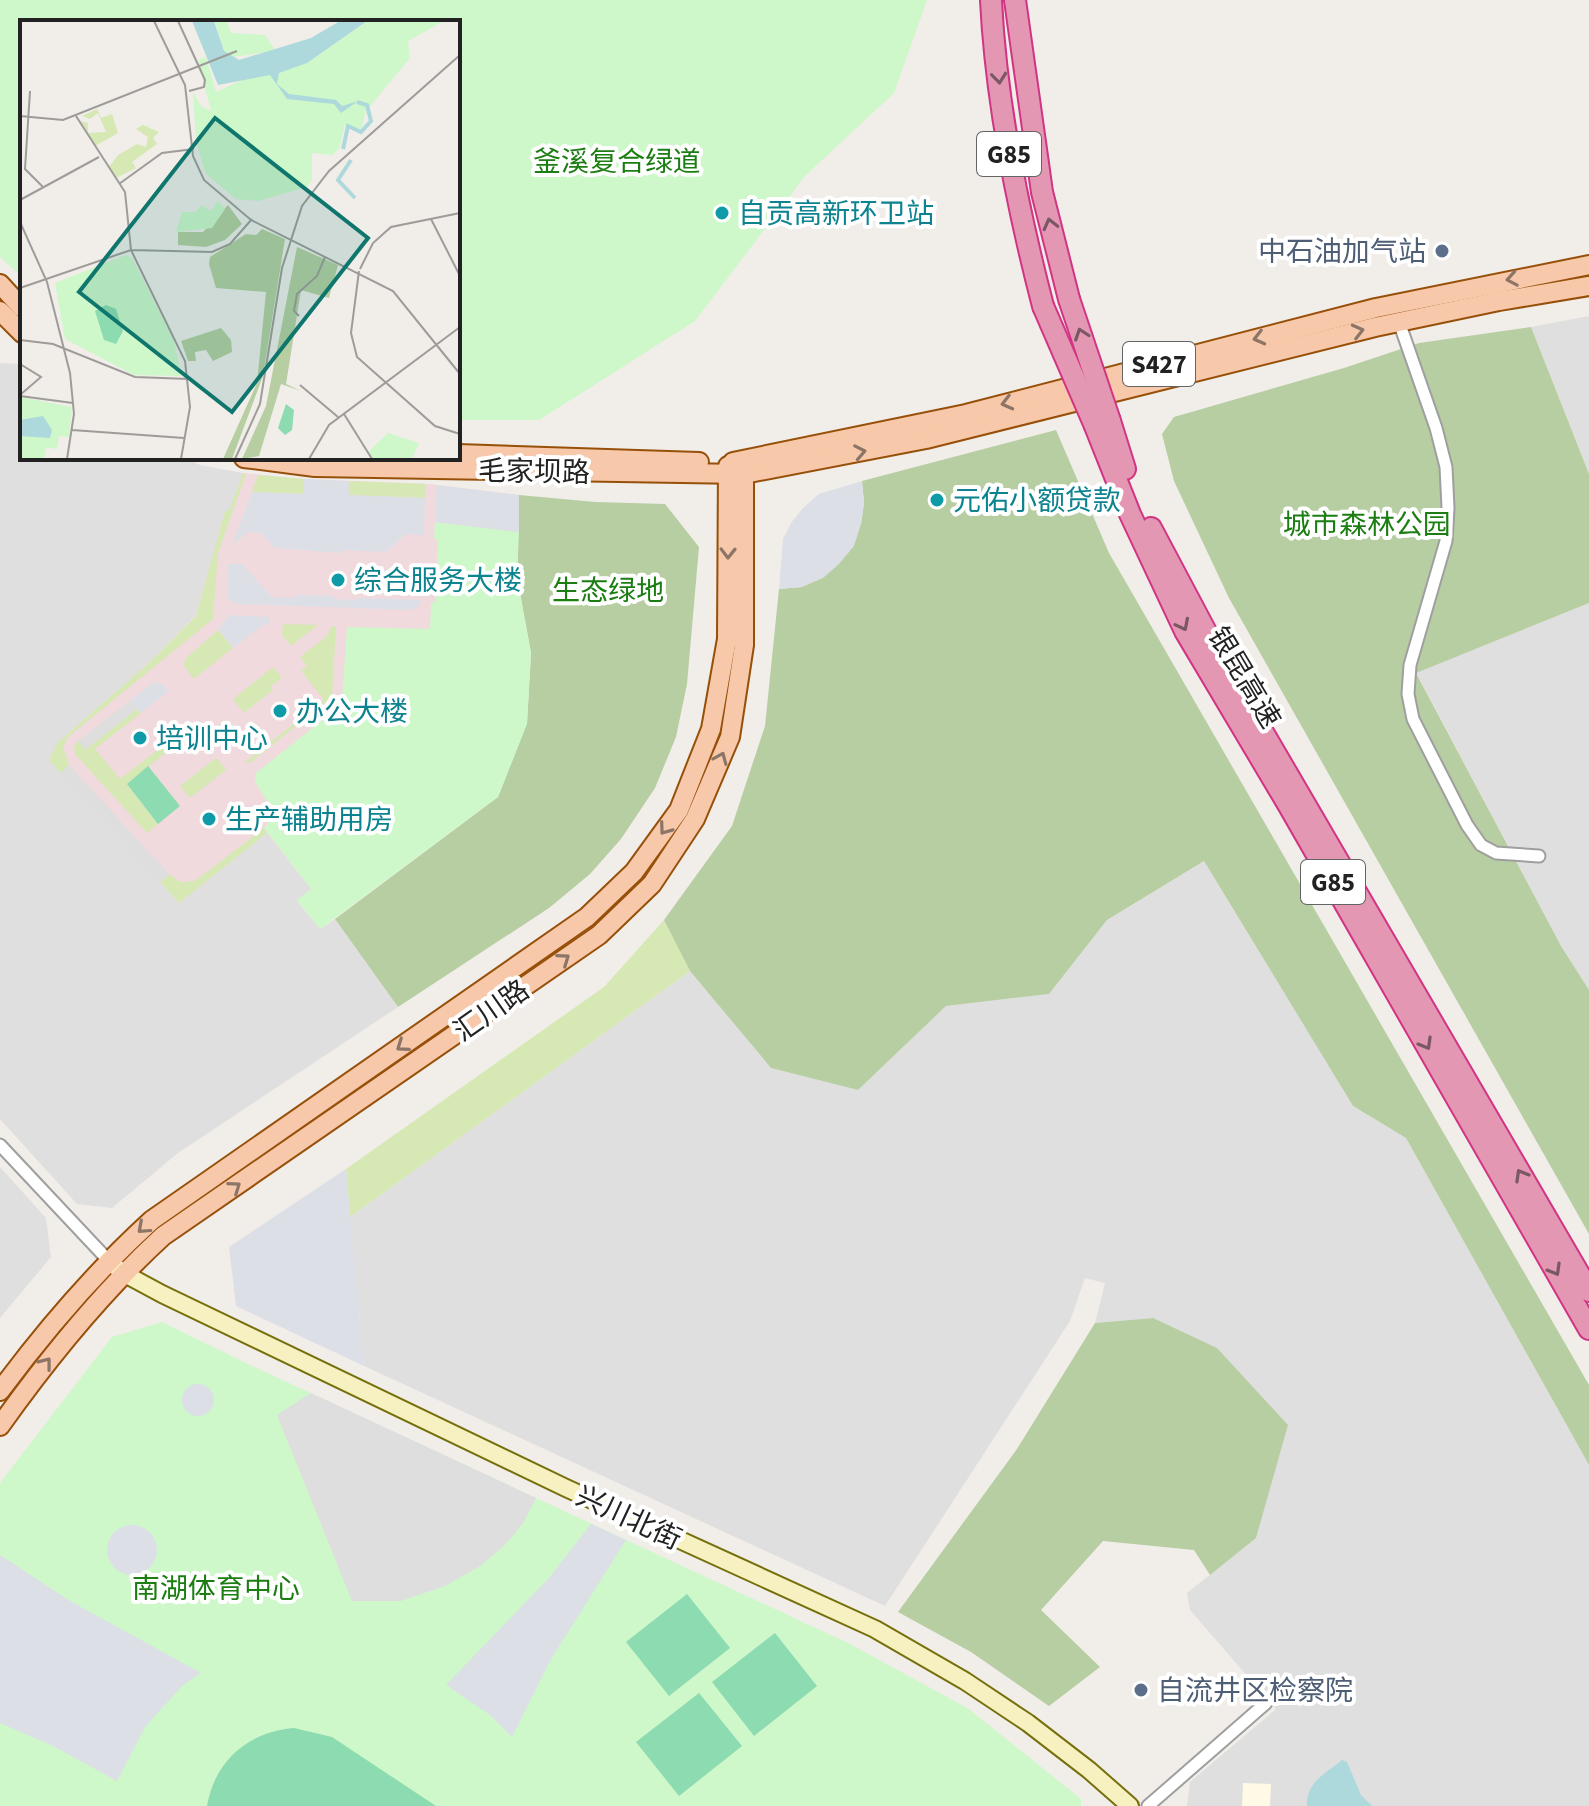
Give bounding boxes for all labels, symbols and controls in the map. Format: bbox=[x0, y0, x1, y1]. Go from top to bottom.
inset map bbox=[20, 20, 460, 460]
one-way arrow bbox=[990, 71, 1007, 84]
road number: G85 bbox=[977, 132, 1041, 176]
park label: 釜溪复合绿道 bbox=[533, 142, 701, 182]
place label: 自贡高新环卫站 bbox=[738, 194, 934, 234]
marker: 自贡高新环卫站 bbox=[713, 204, 731, 222]
one-way arrow bbox=[1043, 217, 1060, 231]
place label: 中石油加气站 bbox=[1258, 232, 1426, 272]
marker: 中石油加气站 bbox=[1433, 242, 1451, 260]
one-way arrow bbox=[1505, 270, 1519, 287]
one-way arrow bbox=[1350, 324, 1364, 341]
one-way arrow bbox=[1074, 327, 1090, 341]
one-way arrow bbox=[1253, 329, 1267, 346]
road number: S427 bbox=[1123, 342, 1195, 386]
one-way arrow bbox=[1001, 394, 1015, 411]
one-way arrow bbox=[853, 444, 867, 461]
street label: 毛家坝路 bbox=[478, 451, 590, 493]
place label: 元佑小额贷款 bbox=[953, 481, 1121, 521]
marker: 元佑小额贷款 bbox=[928, 491, 946, 509]
park label: 城市森林公园 bbox=[1283, 505, 1451, 545]
one-way arrow bbox=[719, 547, 737, 560]
place label: 综合服务大楼 bbox=[354, 561, 522, 601]
marker: 综合服务大楼 bbox=[329, 571, 347, 589]
park label: 生态绿地 bbox=[552, 571, 664, 611]
one-way arrow bbox=[1173, 617, 1189, 632]
street label: 银昆高速 bbox=[1198, 619, 1290, 736]
place label: 办公大楼 bbox=[296, 692, 408, 732]
marker: 办公大楼 bbox=[271, 702, 289, 720]
place label: 培训中心 bbox=[156, 719, 268, 759]
marker: 培训中心 bbox=[131, 729, 149, 747]
one-way arrow bbox=[711, 752, 727, 767]
place label: 生产辅助用房 bbox=[225, 800, 393, 840]
marker: 生产辅助用房 bbox=[200, 810, 218, 828]
one-way arrow bbox=[660, 820, 675, 835]
road number: G85 bbox=[1301, 860, 1365, 904]
one-way arrow bbox=[556, 954, 570, 969]
street label: 汇川路 bbox=[446, 970, 537, 1051]
one-way arrow bbox=[1416, 1035, 1432, 1050]
one-way arrow bbox=[396, 1036, 410, 1051]
one-way arrow bbox=[1515, 1169, 1531, 1184]
one-way arrow bbox=[227, 1182, 241, 1197]
one-way arrow bbox=[138, 1218, 153, 1232]
one-way arrow bbox=[1545, 1261, 1561, 1275]
one-way arrow bbox=[37, 1357, 51, 1372]
street label: 兴川北街 bbox=[569, 1476, 688, 1560]
park label: 南湖体育中心 bbox=[132, 1569, 300, 1609]
place label: 自流井区检察院 bbox=[1157, 1671, 1353, 1711]
marker: 自流井区检察院 bbox=[1132, 1681, 1150, 1699]

